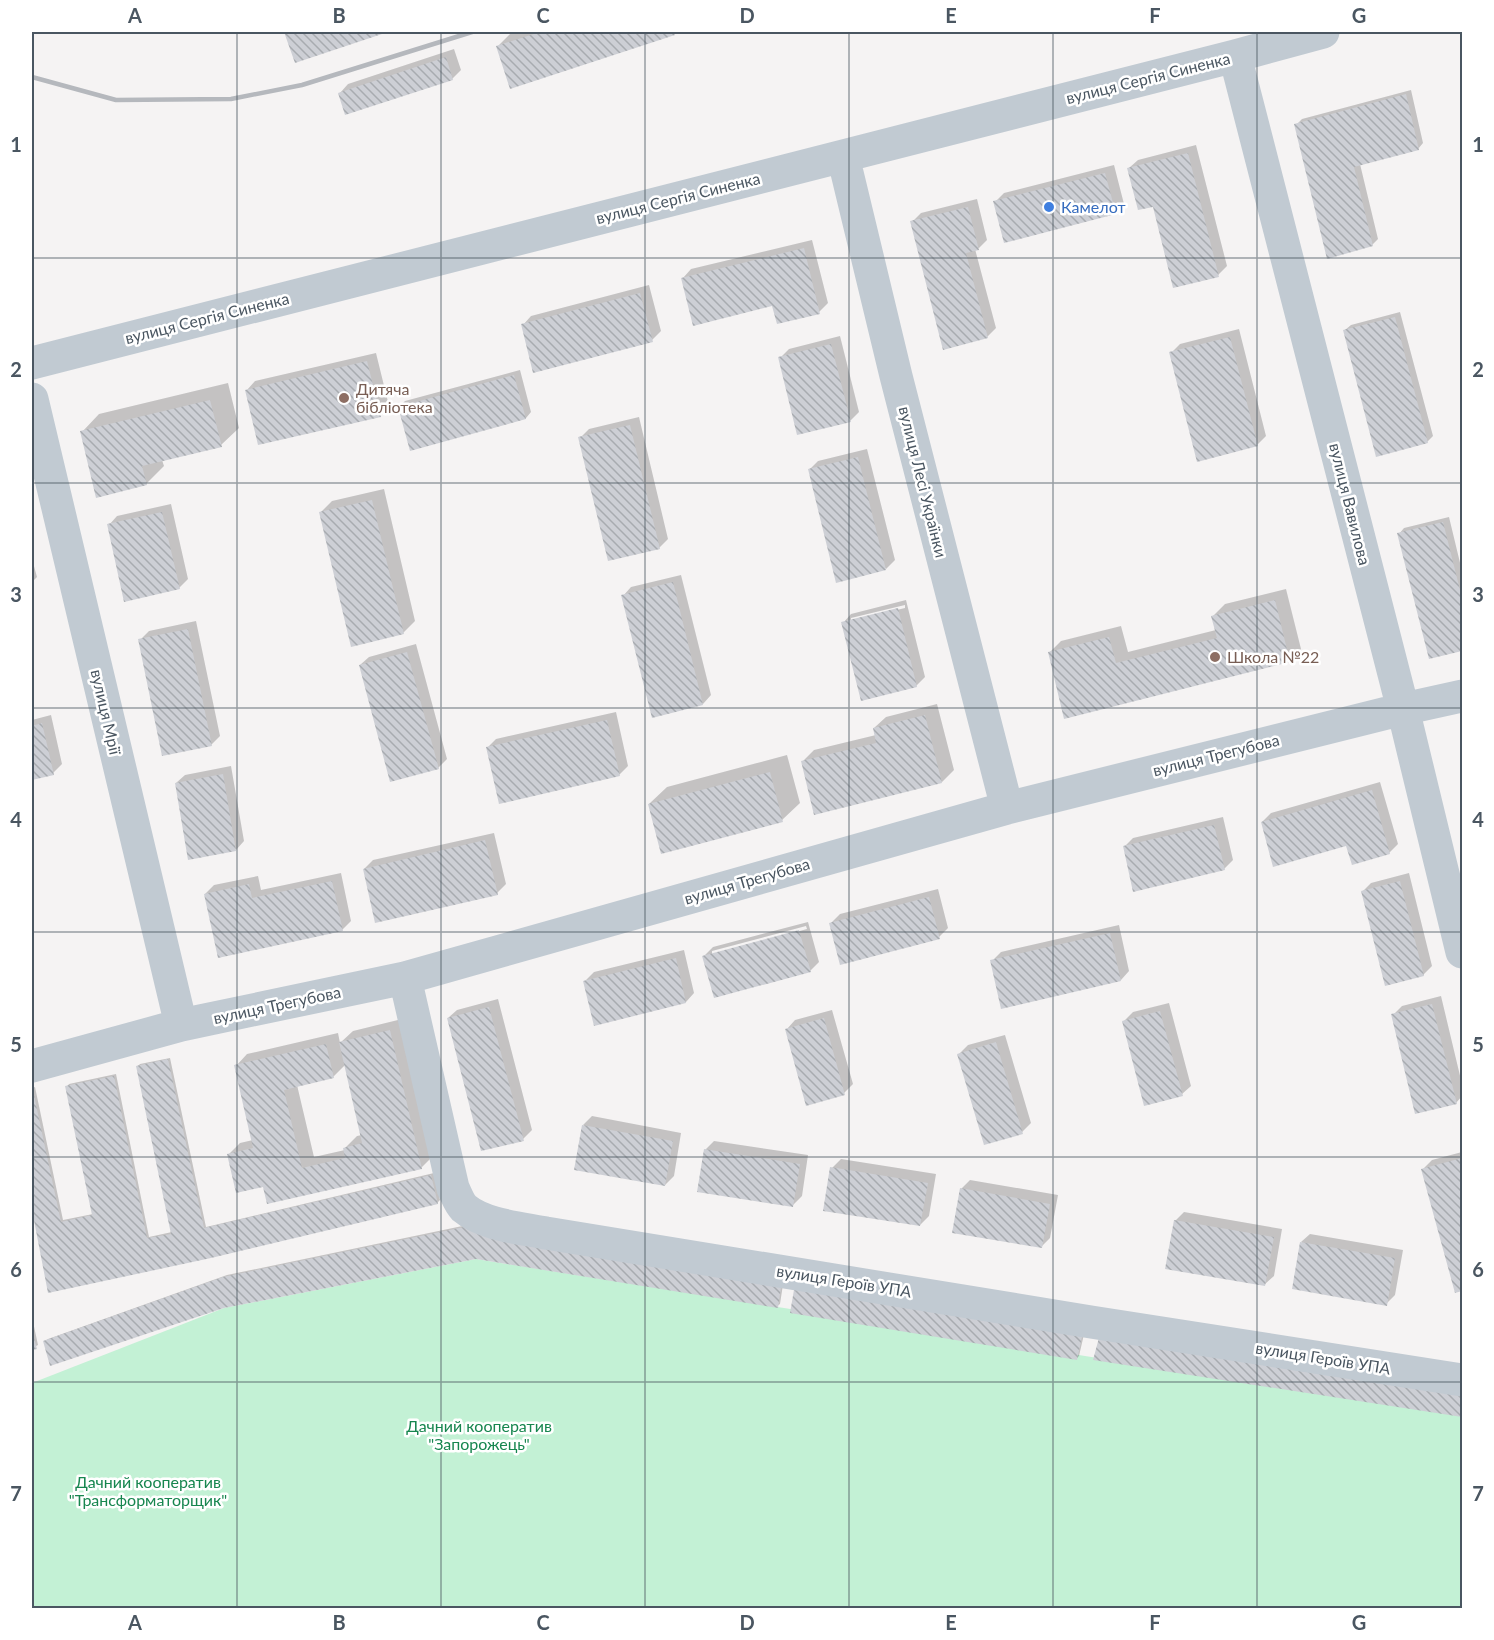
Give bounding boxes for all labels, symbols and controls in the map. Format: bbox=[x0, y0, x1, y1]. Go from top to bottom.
text: A bbox=[127, 3, 142, 27]
text: B bbox=[332, 3, 346, 27]
text: C bbox=[536, 3, 550, 27]
text: D bbox=[739, 3, 755, 27]
text: E bbox=[945, 3, 957, 27]
text: F bbox=[1149, 3, 1161, 27]
text: G bbox=[1352, 3, 1366, 27]
street label: вулиця Сергія Синенка bbox=[1064, 48, 1232, 107]
text: 1 bbox=[10, 132, 22, 156]
text: 1 bbox=[1472, 132, 1484, 156]
street label: вулиця Сергія Синенка bbox=[594, 168, 762, 227]
place label: Камелот bbox=[1061, 197, 1126, 216]
marker: Камелот bbox=[1042, 200, 1056, 214]
street label: вулиця Сергія Синенка bbox=[123, 288, 291, 347]
text: 2 bbox=[10, 357, 22, 381]
text: 2 bbox=[1472, 357, 1484, 381]
place label: Дитяча бібліотека bbox=[356, 379, 433, 416]
marker: Дитяча бібліотека bbox=[337, 391, 351, 405]
street label: вулиця Лесі Українки bbox=[895, 404, 951, 560]
street label: вулиця Вавилова bbox=[1326, 441, 1375, 567]
text: 3 bbox=[10, 582, 22, 606]
text: 3 bbox=[1472, 582, 1484, 606]
place label: Школа №22 bbox=[1227, 647, 1319, 666]
marker: Школа №22 bbox=[1208, 650, 1222, 664]
street label: вулиця Мрії bbox=[87, 667, 126, 758]
street label: вулиця Трегубова bbox=[1151, 730, 1281, 779]
text: 4 bbox=[10, 807, 22, 831]
text: 4 bbox=[1472, 807, 1484, 831]
street label: вулиця Трегубова bbox=[682, 854, 812, 908]
street label: вулиця Трегубова bbox=[211, 982, 342, 1027]
text: 5 bbox=[10, 1032, 22, 1056]
text: 5 bbox=[1472, 1032, 1484, 1056]
text: 6 bbox=[10, 1257, 22, 1281]
text: 6 bbox=[1472, 1257, 1484, 1281]
street label: вулиця Героїв УПА bbox=[775, 1260, 913, 1301]
street label: вулиця Героїв УПА bbox=[1254, 1337, 1392, 1378]
park label: Дачний кооператив "Запорожець" bbox=[406, 1416, 552, 1453]
park label: Дачний кооператив "Трансформаторщик" bbox=[69, 1472, 227, 1509]
text: 7 bbox=[10, 1481, 22, 1505]
text: 7 bbox=[1472, 1481, 1484, 1505]
text: A bbox=[127, 1610, 142, 1634]
text: B bbox=[332, 1610, 346, 1634]
text: C bbox=[536, 1610, 550, 1634]
text: D bbox=[739, 1610, 755, 1634]
text: E bbox=[945, 1610, 957, 1634]
text: F bbox=[1149, 1610, 1161, 1634]
text: G bbox=[1352, 1610, 1366, 1634]

